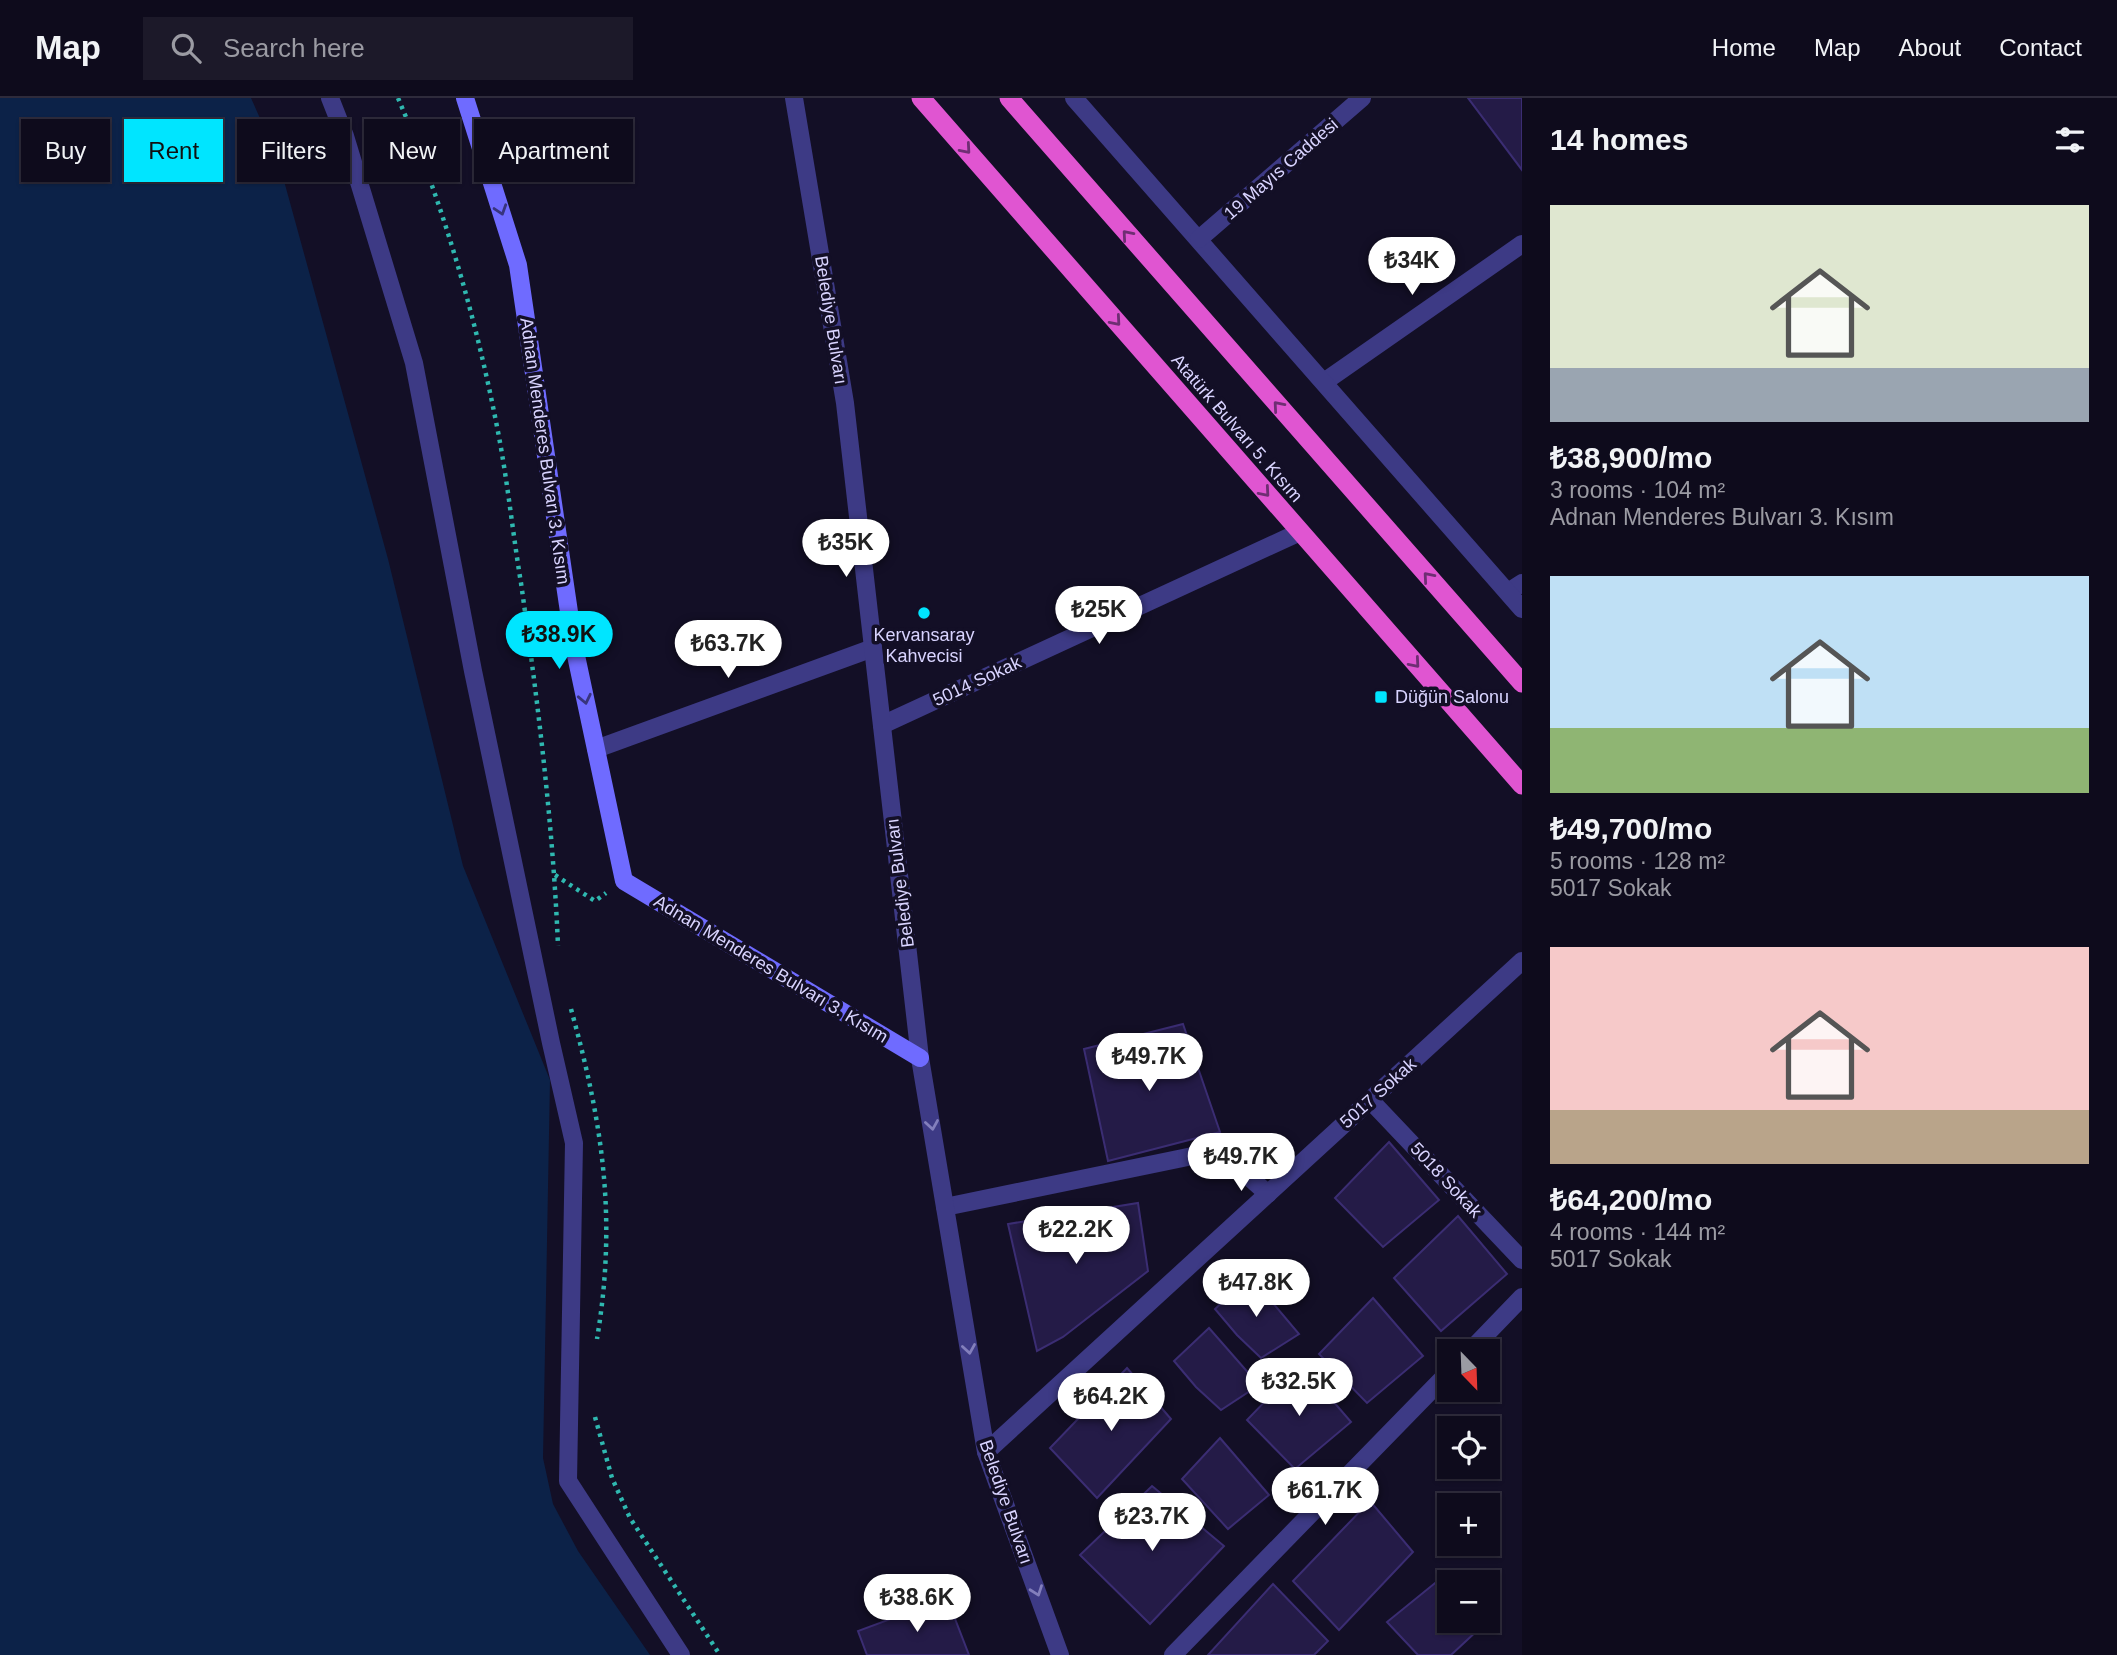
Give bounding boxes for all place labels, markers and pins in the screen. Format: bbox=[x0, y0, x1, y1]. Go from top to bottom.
pin: ₺34K bbox=[1371, 238, 1453, 297]
pin: ₺35K bbox=[805, 519, 887, 579]
pin: ₺25K bbox=[1058, 587, 1140, 646]
marker: Kervansaray Kahvecisi bbox=[916, 605, 932, 621]
pin: ₺38.9K bbox=[502, 612, 616, 671]
pin: ₺63.7K bbox=[671, 620, 785, 680]
place label: Kervansaray Kahvecisi bbox=[873, 625, 975, 666]
place label: Düğün Salonu bbox=[1395, 687, 1509, 707]
marker: Düğün Salonu bbox=[1373, 689, 1389, 705]
pin: ₺49.7K bbox=[1092, 1034, 1206, 1093]
pin: ₺49.7K bbox=[1184, 1134, 1298, 1193]
pin: ₺22.2K bbox=[1019, 1206, 1133, 1266]
pin: ₺47.8K bbox=[1199, 1260, 1313, 1319]
pin: ₺32.5K bbox=[1242, 1358, 1356, 1418]
pin: ₺64.2K bbox=[1054, 1374, 1168, 1433]
pin: ₺61.7K bbox=[1268, 1468, 1382, 1527]
pin: ₺23.7K bbox=[1095, 1494, 1209, 1553]
pin: ₺38.6K bbox=[860, 1574, 974, 1634]

